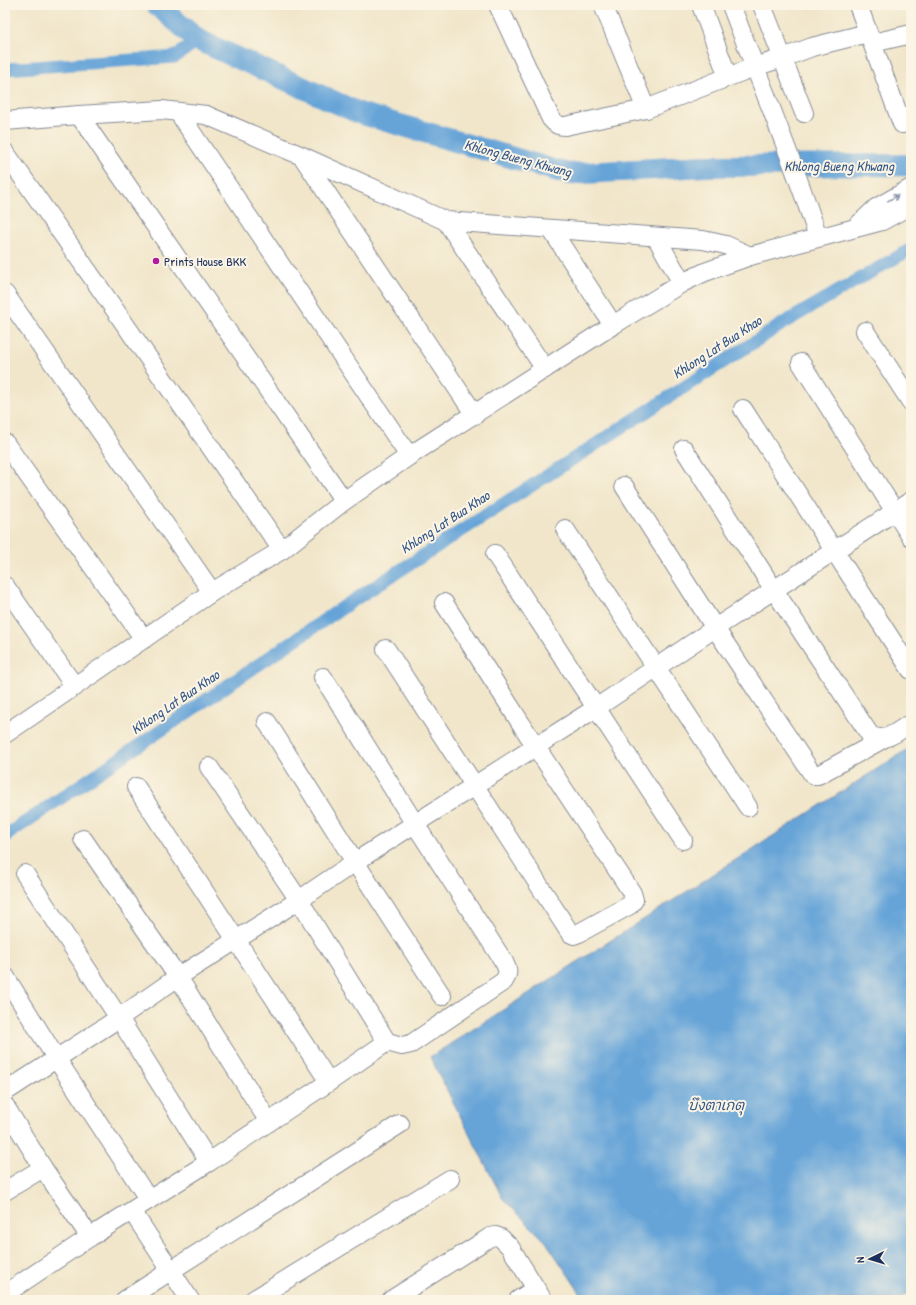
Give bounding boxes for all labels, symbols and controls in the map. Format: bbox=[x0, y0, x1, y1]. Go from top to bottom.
water label: Khlong Bueng Khwang bbox=[462, 134, 575, 182]
water label: Khlong Bueng Khwang bbox=[784, 156, 895, 176]
one-way arrow bbox=[887, 194, 899, 202]
place label: Prints House BKK bbox=[164, 252, 247, 270]
marker: Prints House BKK bbox=[151, 256, 161, 266]
water label: Khlong Lat Bua Khao bbox=[668, 310, 767, 383]
water label: Khlong Lat Bua Khao bbox=[396, 485, 495, 558]
water label: Khlong Lat Bua Khao bbox=[127, 664, 224, 739]
water label: บึงตาเกตุ bbox=[688, 1095, 745, 1116]
north arrow bbox=[850, 1239, 890, 1279]
text: N bbox=[853, 1256, 867, 1263]

